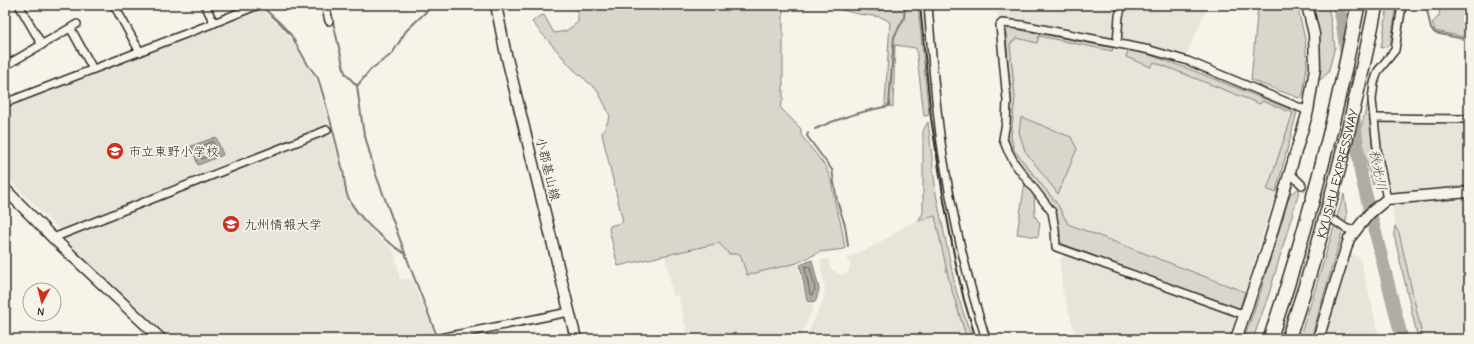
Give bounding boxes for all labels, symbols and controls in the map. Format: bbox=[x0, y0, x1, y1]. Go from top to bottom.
street label: KYUSHU EXPRESSWAY bbox=[1313, 107, 1361, 240]
street label: 小郡基山線 bbox=[533, 136, 563, 203]
school or university icon: 市立東野小学校 bbox=[105, 141, 125, 161]
place label: 市立東野小学校 bbox=[128, 144, 219, 159]
water label: 秋光川 bbox=[1366, 148, 1390, 192]
school or university icon: 九州情報大学 bbox=[221, 214, 241, 234]
place label: 九州情報大学 bbox=[244, 217, 322, 232]
north arrow bbox=[22, 282, 62, 322]
text: N bbox=[36, 305, 45, 318]

